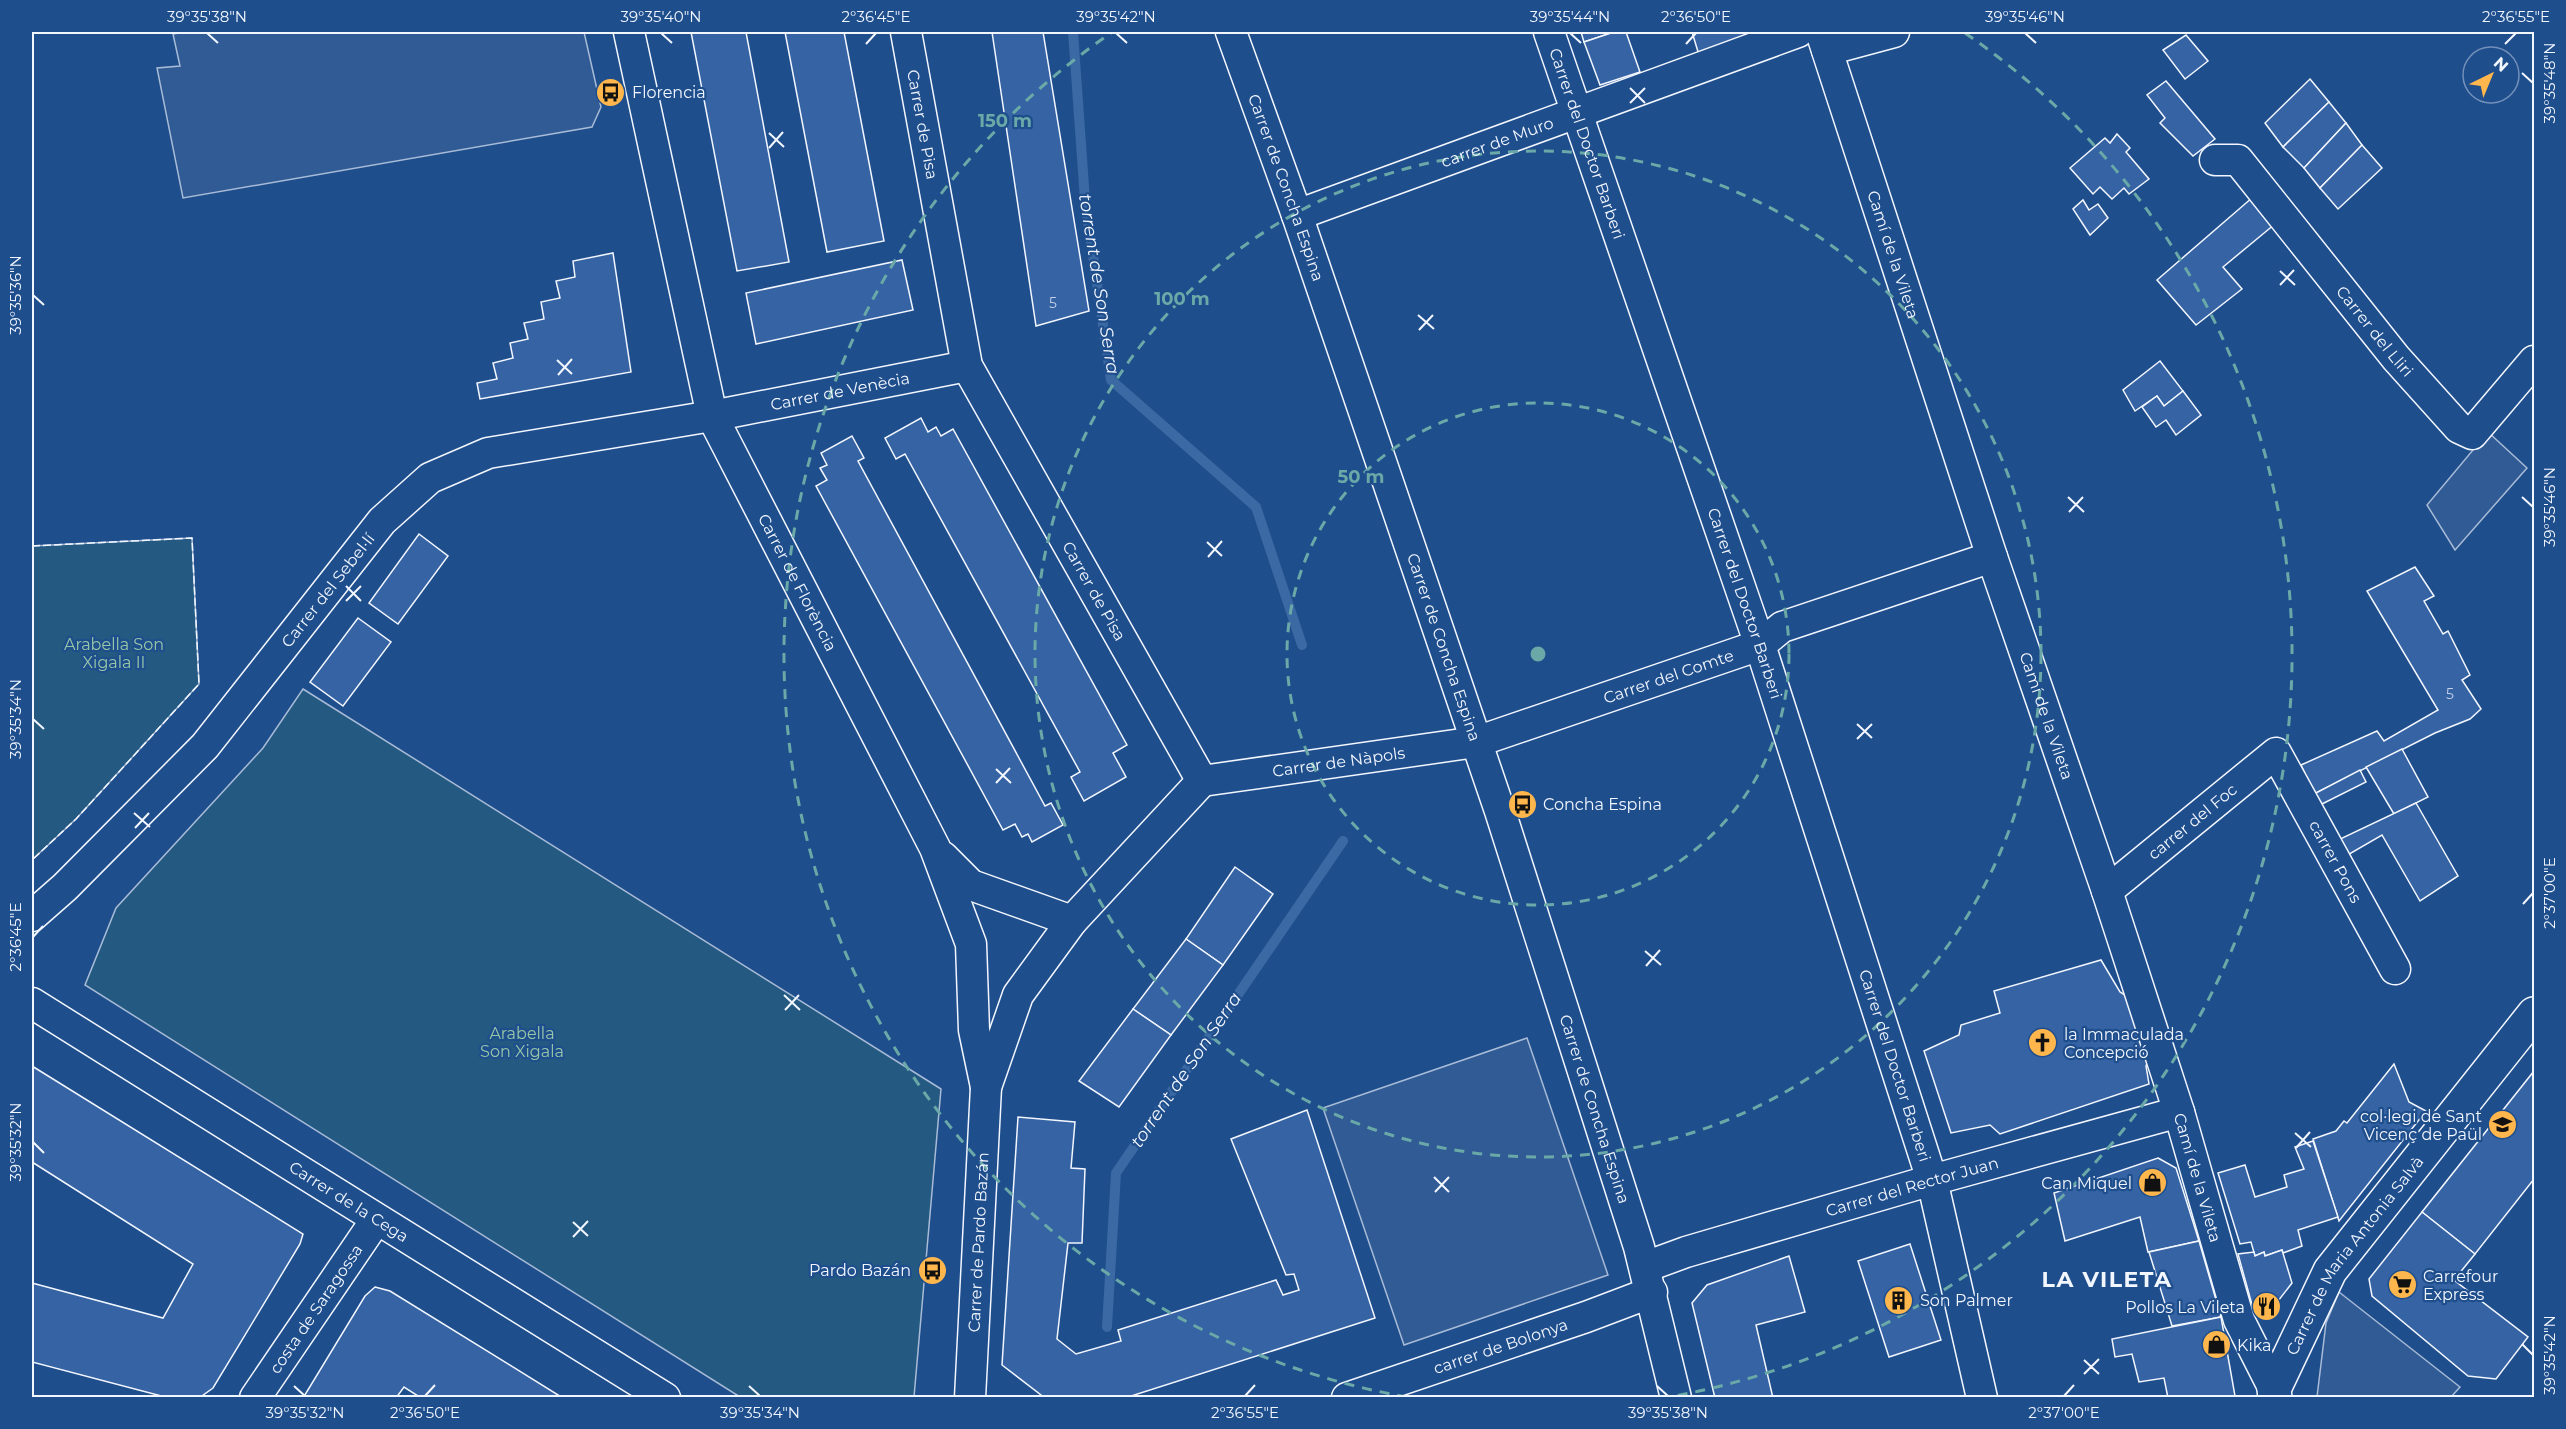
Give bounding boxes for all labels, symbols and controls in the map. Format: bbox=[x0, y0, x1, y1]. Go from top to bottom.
text: 39°35'38"N bbox=[167, 7, 247, 26]
text: 39°35'40"N bbox=[620, 7, 702, 26]
text: 2°36'45"E bbox=[842, 7, 910, 26]
text: 39°35'42"N bbox=[1076, 7, 1156, 26]
text: 39°35'44"N bbox=[1530, 7, 1610, 26]
text: 2°36'50"E bbox=[1661, 7, 1731, 26]
text: 39°35'46"N bbox=[1985, 7, 2065, 26]
text: 2°36'55"E bbox=[2482, 7, 2550, 26]
text: 39°35'48"N bbox=[2540, 43, 2559, 123]
north arrow bbox=[2461, 45, 2521, 105]
street label: Carrer del Doctor Barberi bbox=[1546, 46, 1629, 242]
text: N bbox=[2490, 53, 2512, 76]
street label: Carrer de Pisa bbox=[904, 68, 942, 181]
bus stop icon: Florencia bbox=[595, 76, 627, 108]
place label: Florencia bbox=[632, 83, 706, 102]
street label: Carrer de Concha Espina bbox=[1245, 91, 1328, 283]
text: 150 m bbox=[978, 110, 1032, 132]
street label: carrer de Muro bbox=[1438, 113, 1556, 171]
street label: Camí de la Vileta bbox=[1864, 188, 1923, 321]
water label: torrent de Son Serra bbox=[1074, 192, 1124, 376]
text: 39°35'36"N bbox=[6, 255, 25, 335]
street label: Carrer del Lliri bbox=[2332, 282, 2417, 380]
text: 100 m bbox=[1154, 288, 1210, 310]
house number: 5 bbox=[1049, 294, 1057, 312]
street label: Carrer de Venècia bbox=[769, 368, 911, 414]
text: 50 m bbox=[1338, 466, 1384, 488]
text: 39°35'46"N bbox=[2540, 467, 2559, 547]
street label: Carrer del Doctor Barberi bbox=[1704, 505, 1786, 701]
street label: Carrer de Florència bbox=[755, 510, 841, 654]
street label: Carrer del Sebel·lí bbox=[277, 529, 379, 651]
street label: Carrer de Pisa bbox=[1059, 538, 1130, 644]
street label: Carrer de Concha Espina bbox=[1403, 551, 1485, 744]
park label: Arabella Son Xigala II bbox=[64, 635, 164, 672]
centre of rings bbox=[1528, 644, 1548, 664]
street label: Carrer del Comte bbox=[1601, 645, 1736, 707]
street label: Camí de la Vileta bbox=[2016, 649, 2077, 782]
text: 39°35'34"N bbox=[6, 679, 25, 759]
house number: 5 bbox=[2446, 685, 2454, 703]
street label: Carrer de Nàpols bbox=[1271, 743, 1406, 780]
street label: carrer del Foc bbox=[2144, 780, 2241, 863]
bus stop icon: Concha Espina bbox=[1506, 788, 1538, 820]
place label: Concha Espina bbox=[1543, 795, 1662, 814]
street label: carrer Pons bbox=[2305, 817, 2366, 906]
text: 2°37'00"E bbox=[2540, 857, 2559, 929]
text: 2°36'45"E bbox=[6, 903, 25, 971]
street label: Carrer del Doctor Barberi bbox=[1855, 967, 1935, 1164]
water label: torrent de Son Serra bbox=[1126, 988, 1246, 1152]
street label: Carrer de Concha Espina bbox=[1556, 1012, 1634, 1206]
park label: Arabella Son Xigala bbox=[480, 1024, 564, 1061]
place label: la Immaculada Concepció bbox=[2064, 1025, 2184, 1062]
church icon: la Immaculada Concepció bbox=[2027, 1027, 2059, 1059]
text: 39°35'32"N bbox=[6, 1103, 25, 1181]
place label: col·legi de Sant Vicenç de Paül bbox=[2360, 1107, 2482, 1144]
school or university icon: col·legi de Sant Vicenç de Paül bbox=[2487, 1109, 2519, 1141]
street label: Camí de la Vileta bbox=[2170, 1111, 2226, 1244]
street label: Carrer de Pardo Bazán bbox=[964, 1152, 992, 1333]
street label: Carrer de Maria Antonia Salvà bbox=[2282, 1152, 2427, 1358]
street label: Carrer del Rector Juan bbox=[1823, 1153, 2001, 1220]
street label: Carrer de la Cega bbox=[286, 1157, 412, 1246]
shop icon: Can Miquel bbox=[2137, 1167, 2169, 1199]
place label: Can Miquel bbox=[2041, 1174, 2132, 1193]
street label: costa de Saragossa bbox=[265, 1241, 366, 1377]
bus stop icon: Pardo Bazán bbox=[916, 1254, 948, 1286]
place label: Pardo Bazán bbox=[809, 1261, 911, 1280]
district label: LA VILETA bbox=[2042, 1266, 2172, 1293]
place label: Carrefour Express bbox=[2423, 1267, 2498, 1304]
supermarket icon: Carrefour Express bbox=[2386, 1269, 2418, 1301]
building icon: Son Palmer bbox=[1883, 1284, 1915, 1316]
place label: Son Palmer bbox=[1920, 1291, 2013, 1310]
restaurant icon: Pollos La Vileta bbox=[2250, 1291, 2282, 1323]
place label: Pollos La Vileta bbox=[2125, 1298, 2245, 1317]
street label: carrer de Bolonya bbox=[1431, 1314, 1570, 1378]
text: 39°35'42"N bbox=[2540, 1315, 2559, 1395]
shop icon: Kika bbox=[2200, 1329, 2232, 1361]
place label: Kika bbox=[2237, 1336, 2272, 1355]
text: 39°35'32"N bbox=[266, 1403, 344, 1422]
text: 2°36'50"E bbox=[390, 1403, 460, 1422]
text: 39°35'34"N bbox=[720, 1403, 800, 1422]
text: 2°36'55"E bbox=[1211, 1403, 1279, 1422]
text: 39°35'38"N bbox=[1628, 1403, 1708, 1422]
text: 2°37'00"E bbox=[2028, 1403, 2100, 1422]

